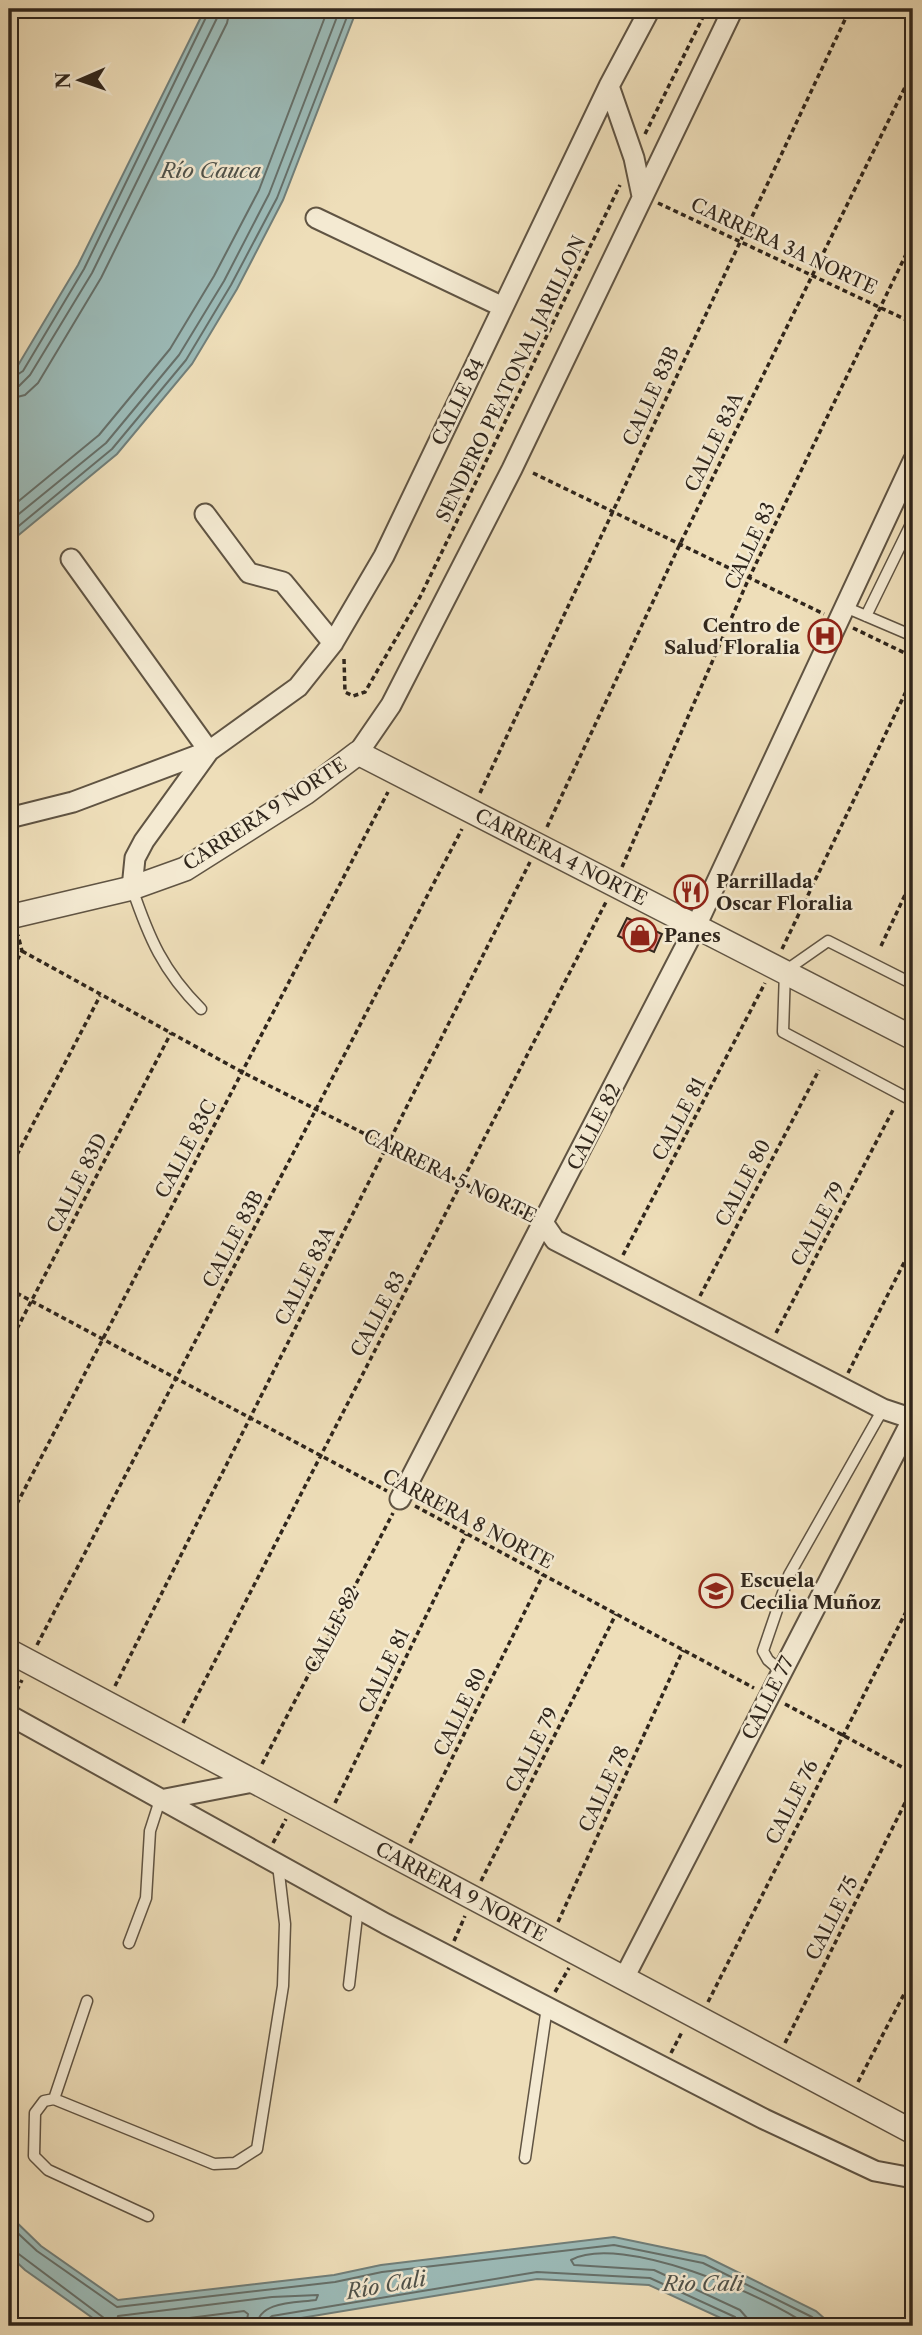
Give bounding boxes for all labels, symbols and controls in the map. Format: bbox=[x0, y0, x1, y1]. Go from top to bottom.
north arrow bbox=[46, 46, 116, 116]
text: N bbox=[52, 72, 75, 89]
water label: Río Cauca bbox=[159, 158, 262, 183]
street label: CARRERA 3A NORTE bbox=[687, 193, 881, 299]
street label: SENDERO PEATONAL JARILLON bbox=[431, 232, 591, 526]
street label: CALLE 83B bbox=[618, 343, 684, 449]
street label: CALLE 84 bbox=[427, 355, 489, 449]
street label: CALLE 83A bbox=[680, 388, 748, 495]
street label: CALLE 83 bbox=[720, 499, 780, 593]
place label: Centro de Salud Floralia bbox=[664, 614, 801, 659]
hospital icon: Centro de Salud Floralia bbox=[806, 617, 844, 655]
street label: CARRERA 9 NORTE bbox=[179, 753, 351, 875]
street label: CARRERA 4 NORTE bbox=[471, 804, 651, 910]
place label: Parrillada Oscar Floralia bbox=[716, 870, 854, 915]
restaurant icon: Parrillada Oscar Floralia bbox=[672, 873, 710, 911]
shop icon: Panes bbox=[621, 916, 659, 954]
place label: Panes bbox=[664, 924, 721, 947]
street label: CALLE 81 bbox=[647, 1073, 711, 1165]
street label: CALLE 82 bbox=[562, 1080, 626, 1174]
street label: CALLE 83C bbox=[150, 1096, 222, 1202]
street label: CARRERA 5 NORTE bbox=[360, 1124, 540, 1228]
street label: CALLE 83D bbox=[42, 1129, 112, 1237]
street label: CALLE 80 bbox=[711, 1136, 775, 1230]
street label: CALLE 79 bbox=[786, 1178, 850, 1270]
street label: CALLE 83B bbox=[198, 1186, 268, 1292]
street label: CALLE 83A bbox=[270, 1222, 340, 1329]
street label: CALLE 83 bbox=[346, 1267, 410, 1361]
street label: CARRERA 8 NORTE bbox=[379, 1464, 557, 1574]
place label: Escuela Cecilia Muñoz bbox=[740, 1569, 881, 1614]
school or university icon: Escuela Cecilia Muñoz bbox=[697, 1572, 735, 1610]
street label: CALLE 82 bbox=[300, 1583, 364, 1677]
street label: CALLE 81 bbox=[354, 1625, 414, 1717]
street label: CALLE 77 bbox=[737, 1652, 799, 1744]
street label: CALLE 80 bbox=[429, 1664, 491, 1760]
street label: CALLE 79 bbox=[501, 1704, 563, 1796]
street label: CALLE 78 bbox=[574, 1742, 634, 1836]
street label: CALLE 76 bbox=[761, 1756, 823, 1848]
street label: CARRERA 9 NORTE bbox=[372, 1837, 550, 1947]
street label: CALLE 75 bbox=[801, 1872, 863, 1964]
water label: Río Cali bbox=[342, 2265, 429, 2305]
water label: Rio Cali bbox=[661, 2271, 744, 2296]

